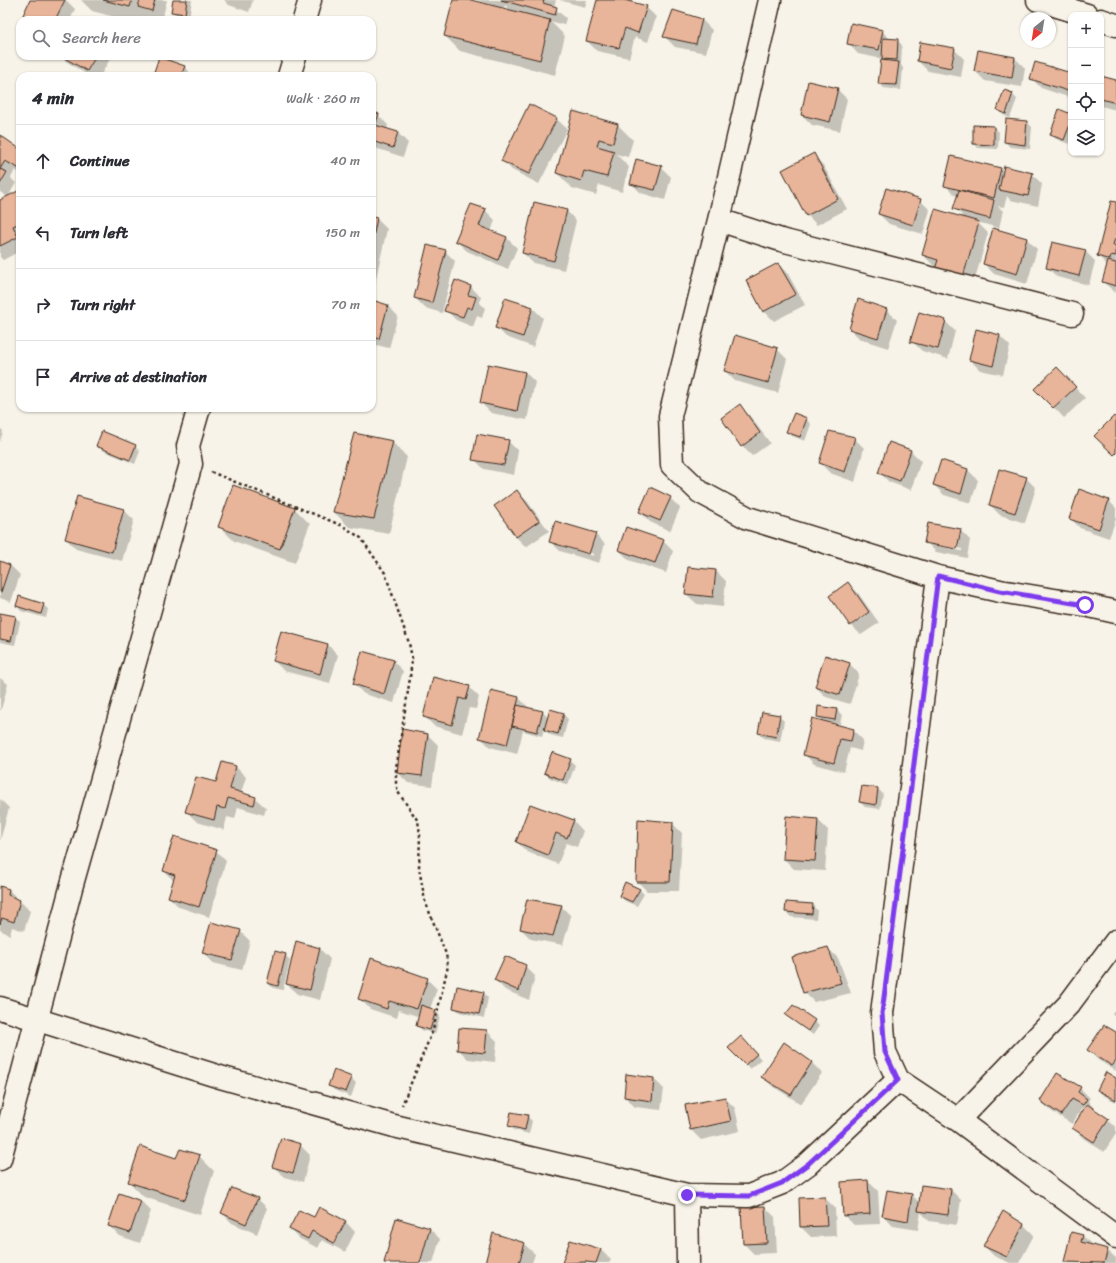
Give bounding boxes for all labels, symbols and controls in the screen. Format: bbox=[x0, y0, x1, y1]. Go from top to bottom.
north arrow bbox=[1020, 12, 1056, 48]
map controls bbox=[1068, 12, 1104, 156]
button: + bbox=[1068, 12, 1104, 48]
search box bbox=[16, 16, 376, 60]
text: Search here bbox=[62, 25, 141, 51]
icon: search bbox=[30, 27, 52, 49]
button: − bbox=[1068, 48, 1104, 84]
text: 4 min bbox=[32, 83, 74, 113]
button: locate bbox=[1068, 84, 1104, 120]
text: Walk · 260 m bbox=[286, 87, 360, 110]
button: layers bbox=[1068, 120, 1104, 156]
text: Continue bbox=[70, 148, 130, 174]
text: 40 m bbox=[330, 149, 360, 172]
icon: ahead bbox=[32, 150, 54, 172]
text: Turn left bbox=[70, 220, 128, 246]
text: 150 m bbox=[325, 221, 360, 244]
icon: left bbox=[32, 222, 54, 244]
text: Turn right bbox=[70, 292, 135, 318]
text: 70 m bbox=[331, 293, 360, 316]
icon: right bbox=[32, 294, 54, 316]
text: Arrive at destination bbox=[70, 364, 207, 390]
icon: arrive bbox=[32, 366, 54, 388]
route start bbox=[1076, 596, 1094, 614]
route end bbox=[678, 1186, 696, 1204]

